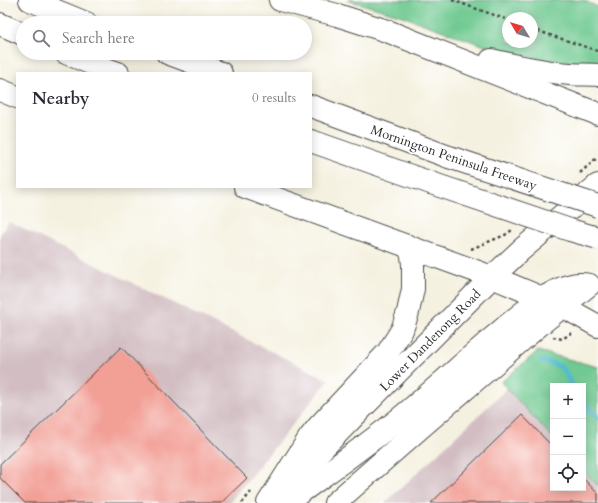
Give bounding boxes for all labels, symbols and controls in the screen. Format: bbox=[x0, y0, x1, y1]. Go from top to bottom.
north arrow bbox=[502, 12, 538, 48]
search box bbox=[16, 16, 312, 60]
icon: search bbox=[30, 27, 52, 49]
text: Search here bbox=[62, 28, 135, 48]
text: Nearby bbox=[32, 87, 89, 110]
text: 0 results bbox=[252, 89, 296, 107]
street label: Mornington Peninsula Freeway bbox=[368, 121, 539, 195]
street label: Lower Dandenong Road bbox=[376, 285, 485, 396]
map controls bbox=[550, 383, 586, 491]
button: + bbox=[550, 383, 586, 419]
button: − bbox=[550, 419, 586, 455]
button: locate bbox=[550, 455, 586, 491]

